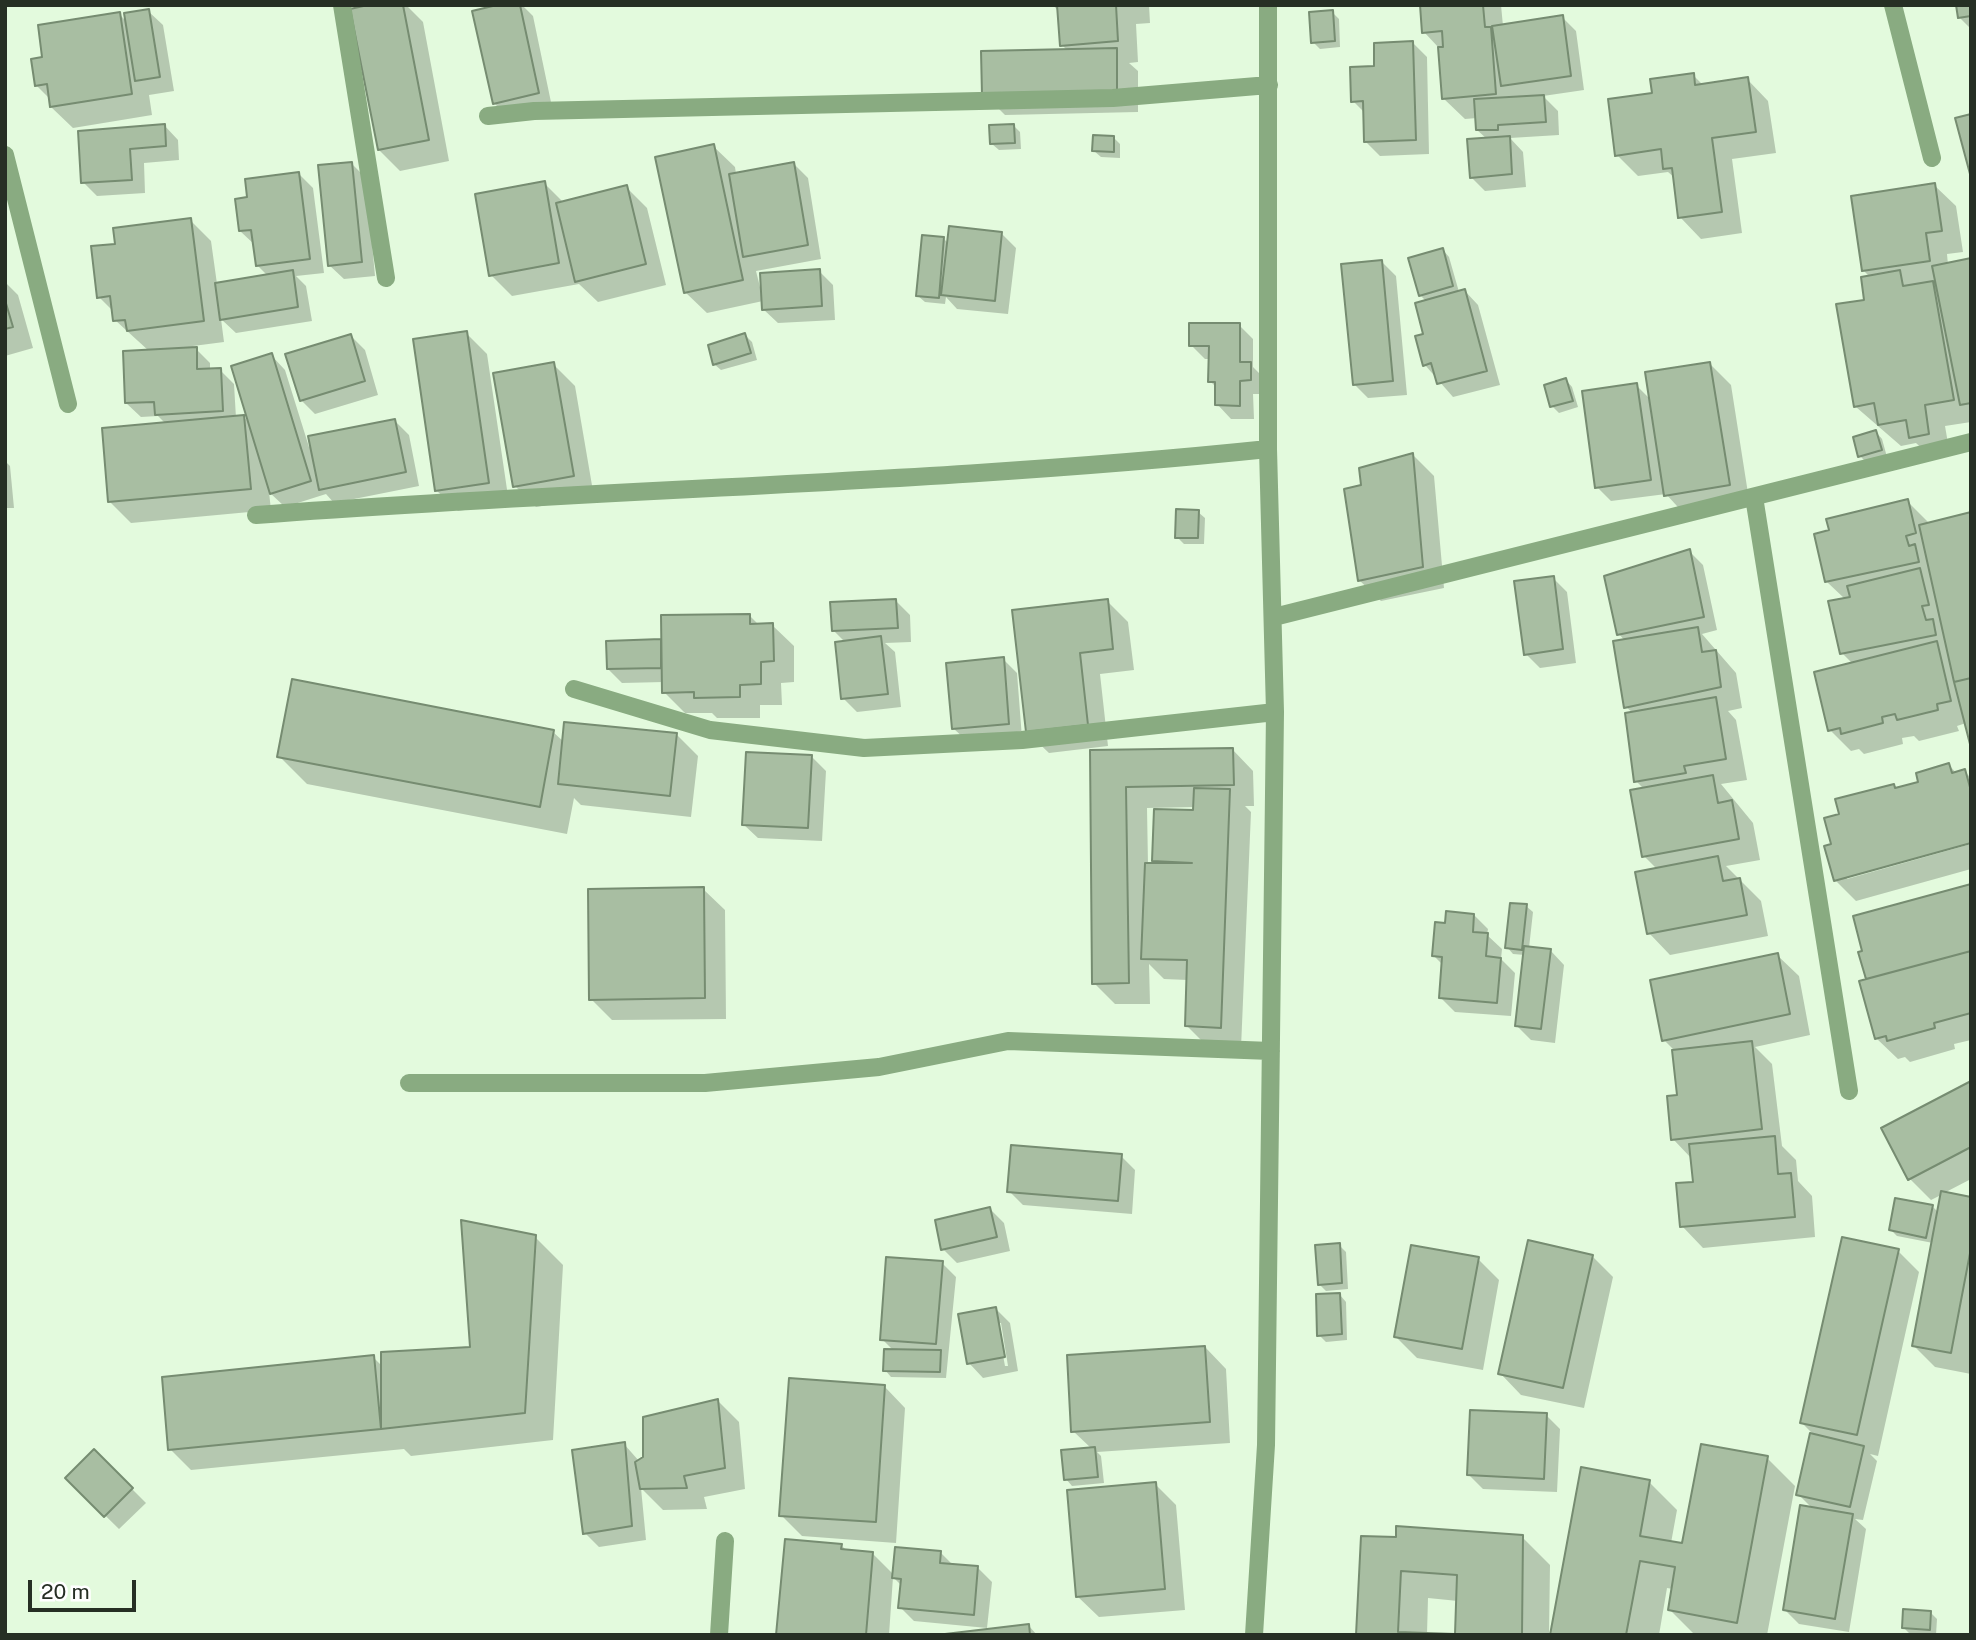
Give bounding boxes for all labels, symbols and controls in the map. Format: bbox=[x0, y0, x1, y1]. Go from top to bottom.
scale bar bbox=[32, 1566, 140, 1610]
text: 20 m bbox=[41, 1579, 90, 1604]

